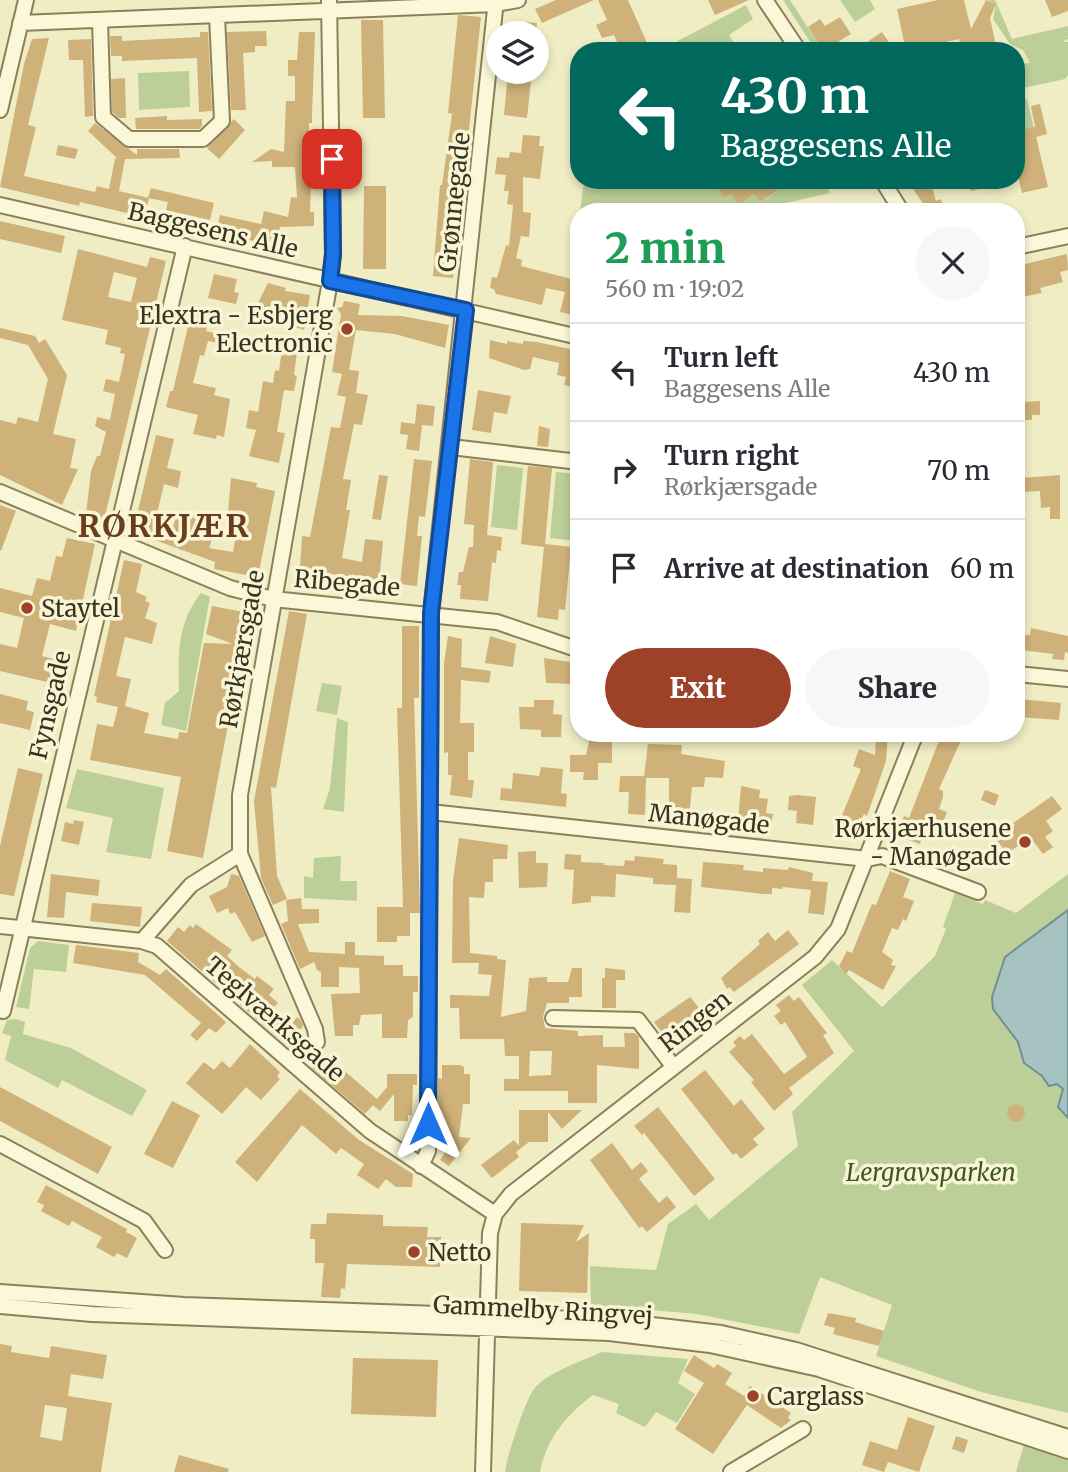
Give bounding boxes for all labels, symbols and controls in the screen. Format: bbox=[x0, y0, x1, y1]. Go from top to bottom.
map controls bbox=[486, 21, 549, 84]
button: layers bbox=[486, 21, 549, 84]
text: 430 m bbox=[720, 65, 869, 126]
icon: left bbox=[605, 70, 696, 161]
text: Baggesens Alle bbox=[720, 126, 951, 166]
pin bbox=[302, 129, 362, 189]
street label: Grønnegade bbox=[431, 131, 477, 273]
icon: arrive bbox=[313, 140, 351, 178]
street label: Baggesens Alle bbox=[125, 195, 301, 265]
text: 2 min bbox=[605, 222, 725, 274]
button: close bbox=[916, 226, 990, 300]
text: 560 m · 19:02 bbox=[605, 274, 744, 303]
place label: Elextra - Esbjerg Electronic bbox=[139, 300, 333, 359]
marker: Elextra - Esbjerg Electronic bbox=[339, 321, 355, 337]
text: Turn left bbox=[664, 341, 778, 374]
icon: left bbox=[605, 353, 643, 391]
text: 430 m bbox=[913, 356, 990, 389]
text: Baggesens Alle bbox=[664, 374, 830, 403]
text: Turn right bbox=[664, 439, 799, 472]
icon: right bbox=[605, 451, 643, 489]
text: 70 m bbox=[927, 454, 990, 487]
text: Rørkjærsgade bbox=[664, 472, 817, 501]
district label: RØRKJÆR bbox=[78, 506, 250, 546]
icon: arrive bbox=[605, 549, 643, 587]
text: Arrive at destination bbox=[664, 552, 929, 585]
text: 60 m bbox=[950, 552, 1014, 585]
street label: Ribegade bbox=[293, 563, 401, 603]
street label: Rørkjærsgade bbox=[213, 568, 271, 730]
place label: Staytel bbox=[41, 593, 120, 624]
marker: Staytel bbox=[19, 600, 35, 616]
street label: Fynsgade bbox=[22, 648, 78, 762]
button: Exit bbox=[605, 648, 791, 728]
button: Share bbox=[805, 648, 990, 728]
street label: Manøgade bbox=[647, 797, 771, 841]
place label: Rørkjærhusene - Manøgade bbox=[834, 813, 1011, 872]
marker: Rørkjærhusene - Manøgade bbox=[1017, 834, 1033, 850]
street label: Teglværksgade bbox=[199, 950, 351, 1088]
street label: Ringen bbox=[653, 983, 737, 1059]
position arrow bbox=[391, 1087, 465, 1161]
park label: Lergravsparken bbox=[846, 1157, 1016, 1188]
place label: Netto bbox=[428, 1237, 491, 1268]
marker: Netto bbox=[406, 1244, 422, 1260]
street label: Gammelby Ringvej bbox=[432, 1289, 654, 1331]
place label: Carglass bbox=[767, 1381, 864, 1412]
marker: Carglass bbox=[745, 1388, 761, 1404]

